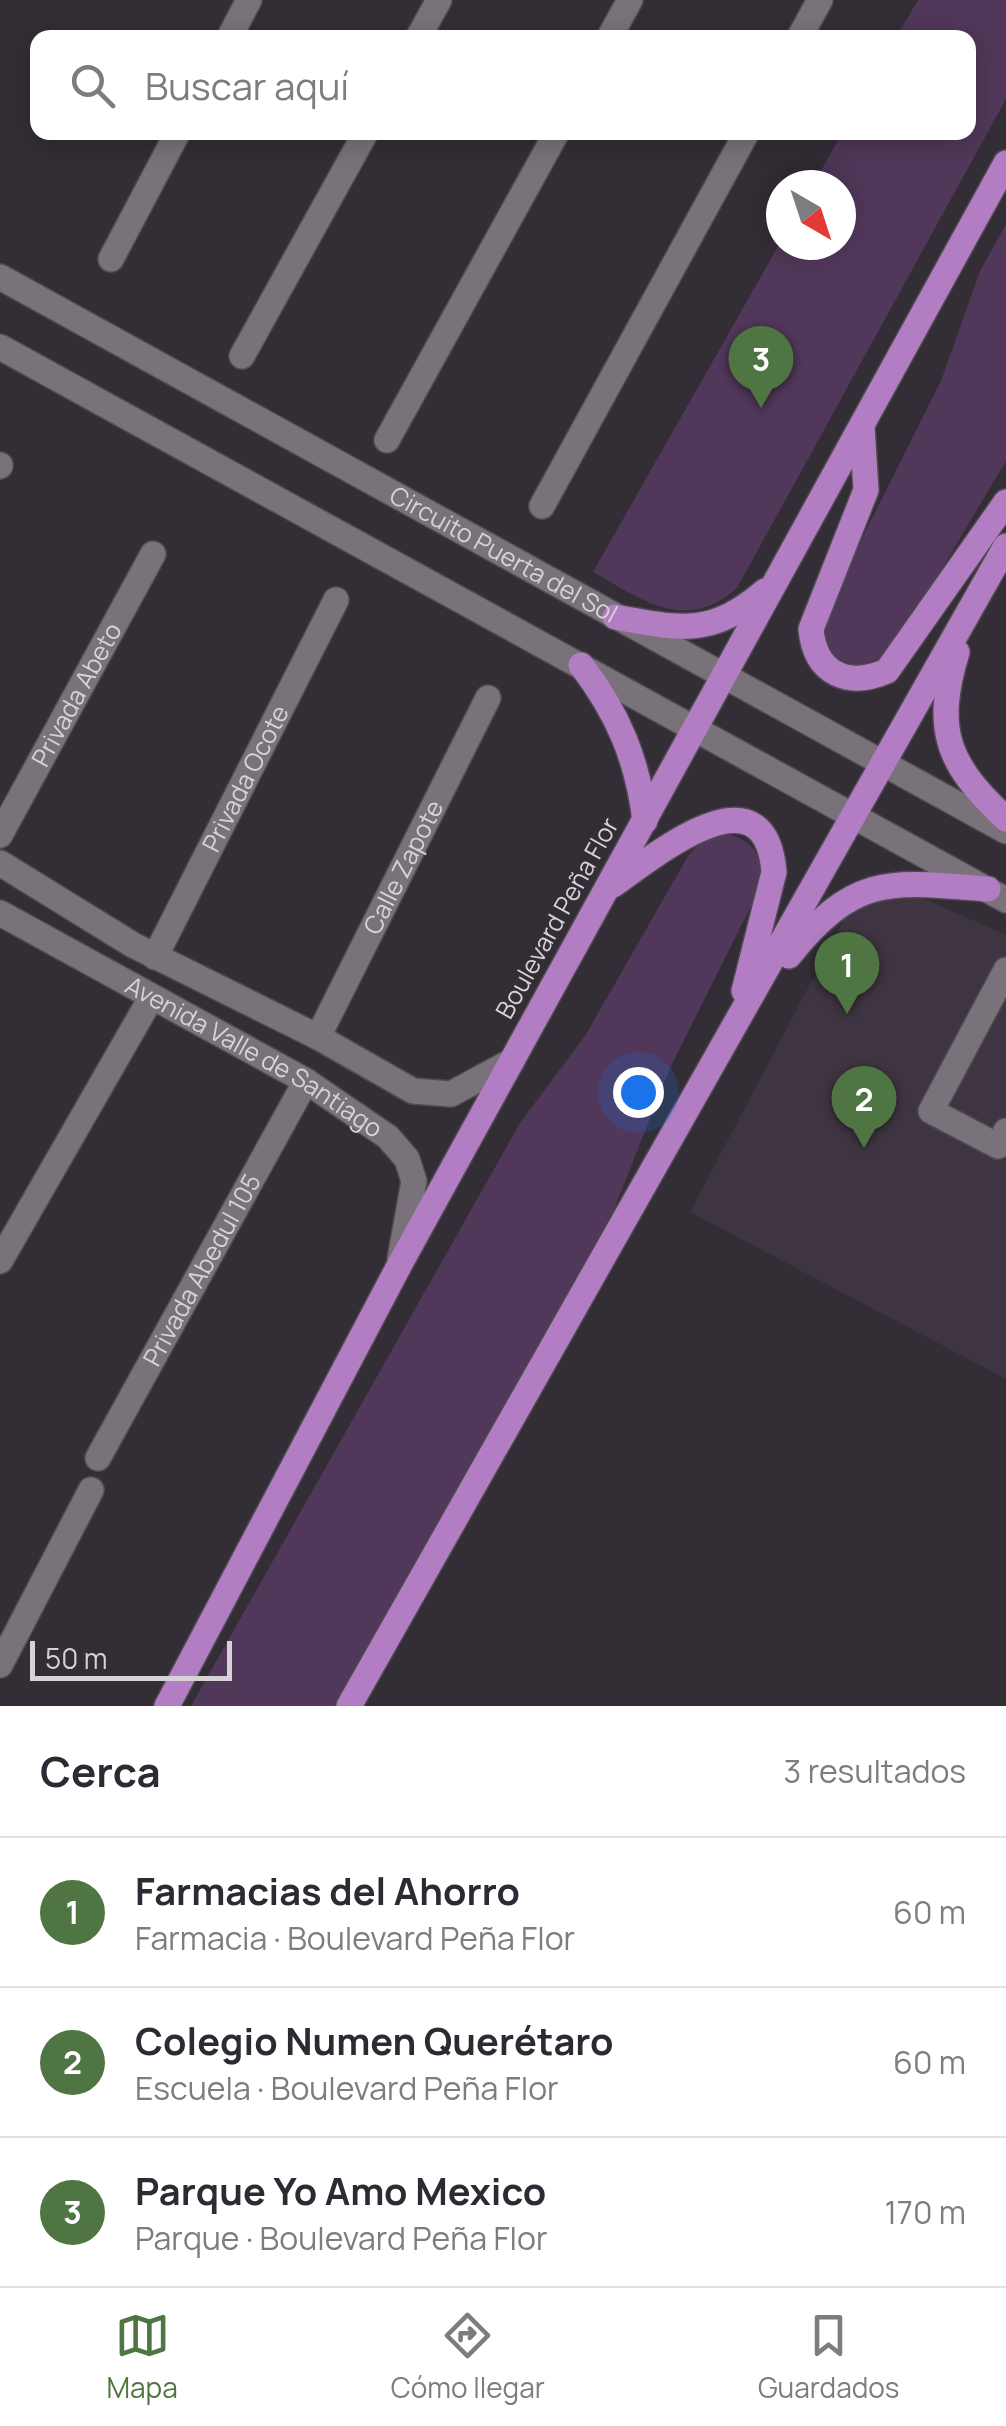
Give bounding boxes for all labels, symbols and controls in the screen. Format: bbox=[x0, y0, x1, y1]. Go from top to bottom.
search box bbox=[30, 30, 976, 140]
icon: search bbox=[65, 58, 120, 113]
text: Buscar aquí bbox=[145, 59, 349, 111]
north arrow bbox=[766, 170, 856, 260]
pin: 3 bbox=[728, 326, 794, 408]
street label: Circuito Puerta del Sol bbox=[384, 477, 624, 631]
street label: Privada Abeto bbox=[23, 616, 129, 772]
street label: Privada Ocote bbox=[193, 699, 297, 858]
street label: Calle Zapote bbox=[354, 794, 451, 940]
street label: Boulevard Peña Flor bbox=[487, 811, 626, 1025]
pin: 1 bbox=[814, 932, 880, 1014]
street label: Avenida Valle de Santiago bbox=[119, 967, 390, 1145]
pin: 2 bbox=[832, 1066, 896, 1148]
your location bbox=[613, 1067, 664, 1118]
street label: Privada Abedul 105 bbox=[134, 1167, 269, 1372]
scale bar bbox=[30, 1636, 232, 1680]
text: 50 m bbox=[45, 1639, 108, 1677]
text: Cerca bbox=[40, 1742, 161, 1800]
text: 3 resultados bbox=[784, 1749, 966, 1793]
text: Farmacias del Ahorro bbox=[135, 1864, 520, 1916]
text: 1 bbox=[65, 1890, 80, 1934]
text: 60 m bbox=[893, 1890, 966, 1934]
text: Farmacia · Boulevard Peña Flor bbox=[135, 1916, 575, 1960]
text: Colegio Numen Querétaro bbox=[135, 2014, 614, 2066]
text: 2 bbox=[63, 2040, 82, 2084]
text: 60 m bbox=[893, 2040, 966, 2084]
text: Escuela · Boulevard Peña Flor bbox=[135, 2066, 559, 2110]
text: Parque Yo Amo Mexico bbox=[135, 2164, 546, 2216]
text: 3 bbox=[63, 2190, 82, 2234]
text: 170 m bbox=[884, 2190, 966, 2234]
text: Parque · Boulevard Peña Flor bbox=[135, 2216, 548, 2260]
tab: Mapa bbox=[107, 2308, 178, 2406]
tab: Cómo llegar bbox=[391, 2308, 545, 2406]
tab: Guardados bbox=[758, 2308, 899, 2406]

